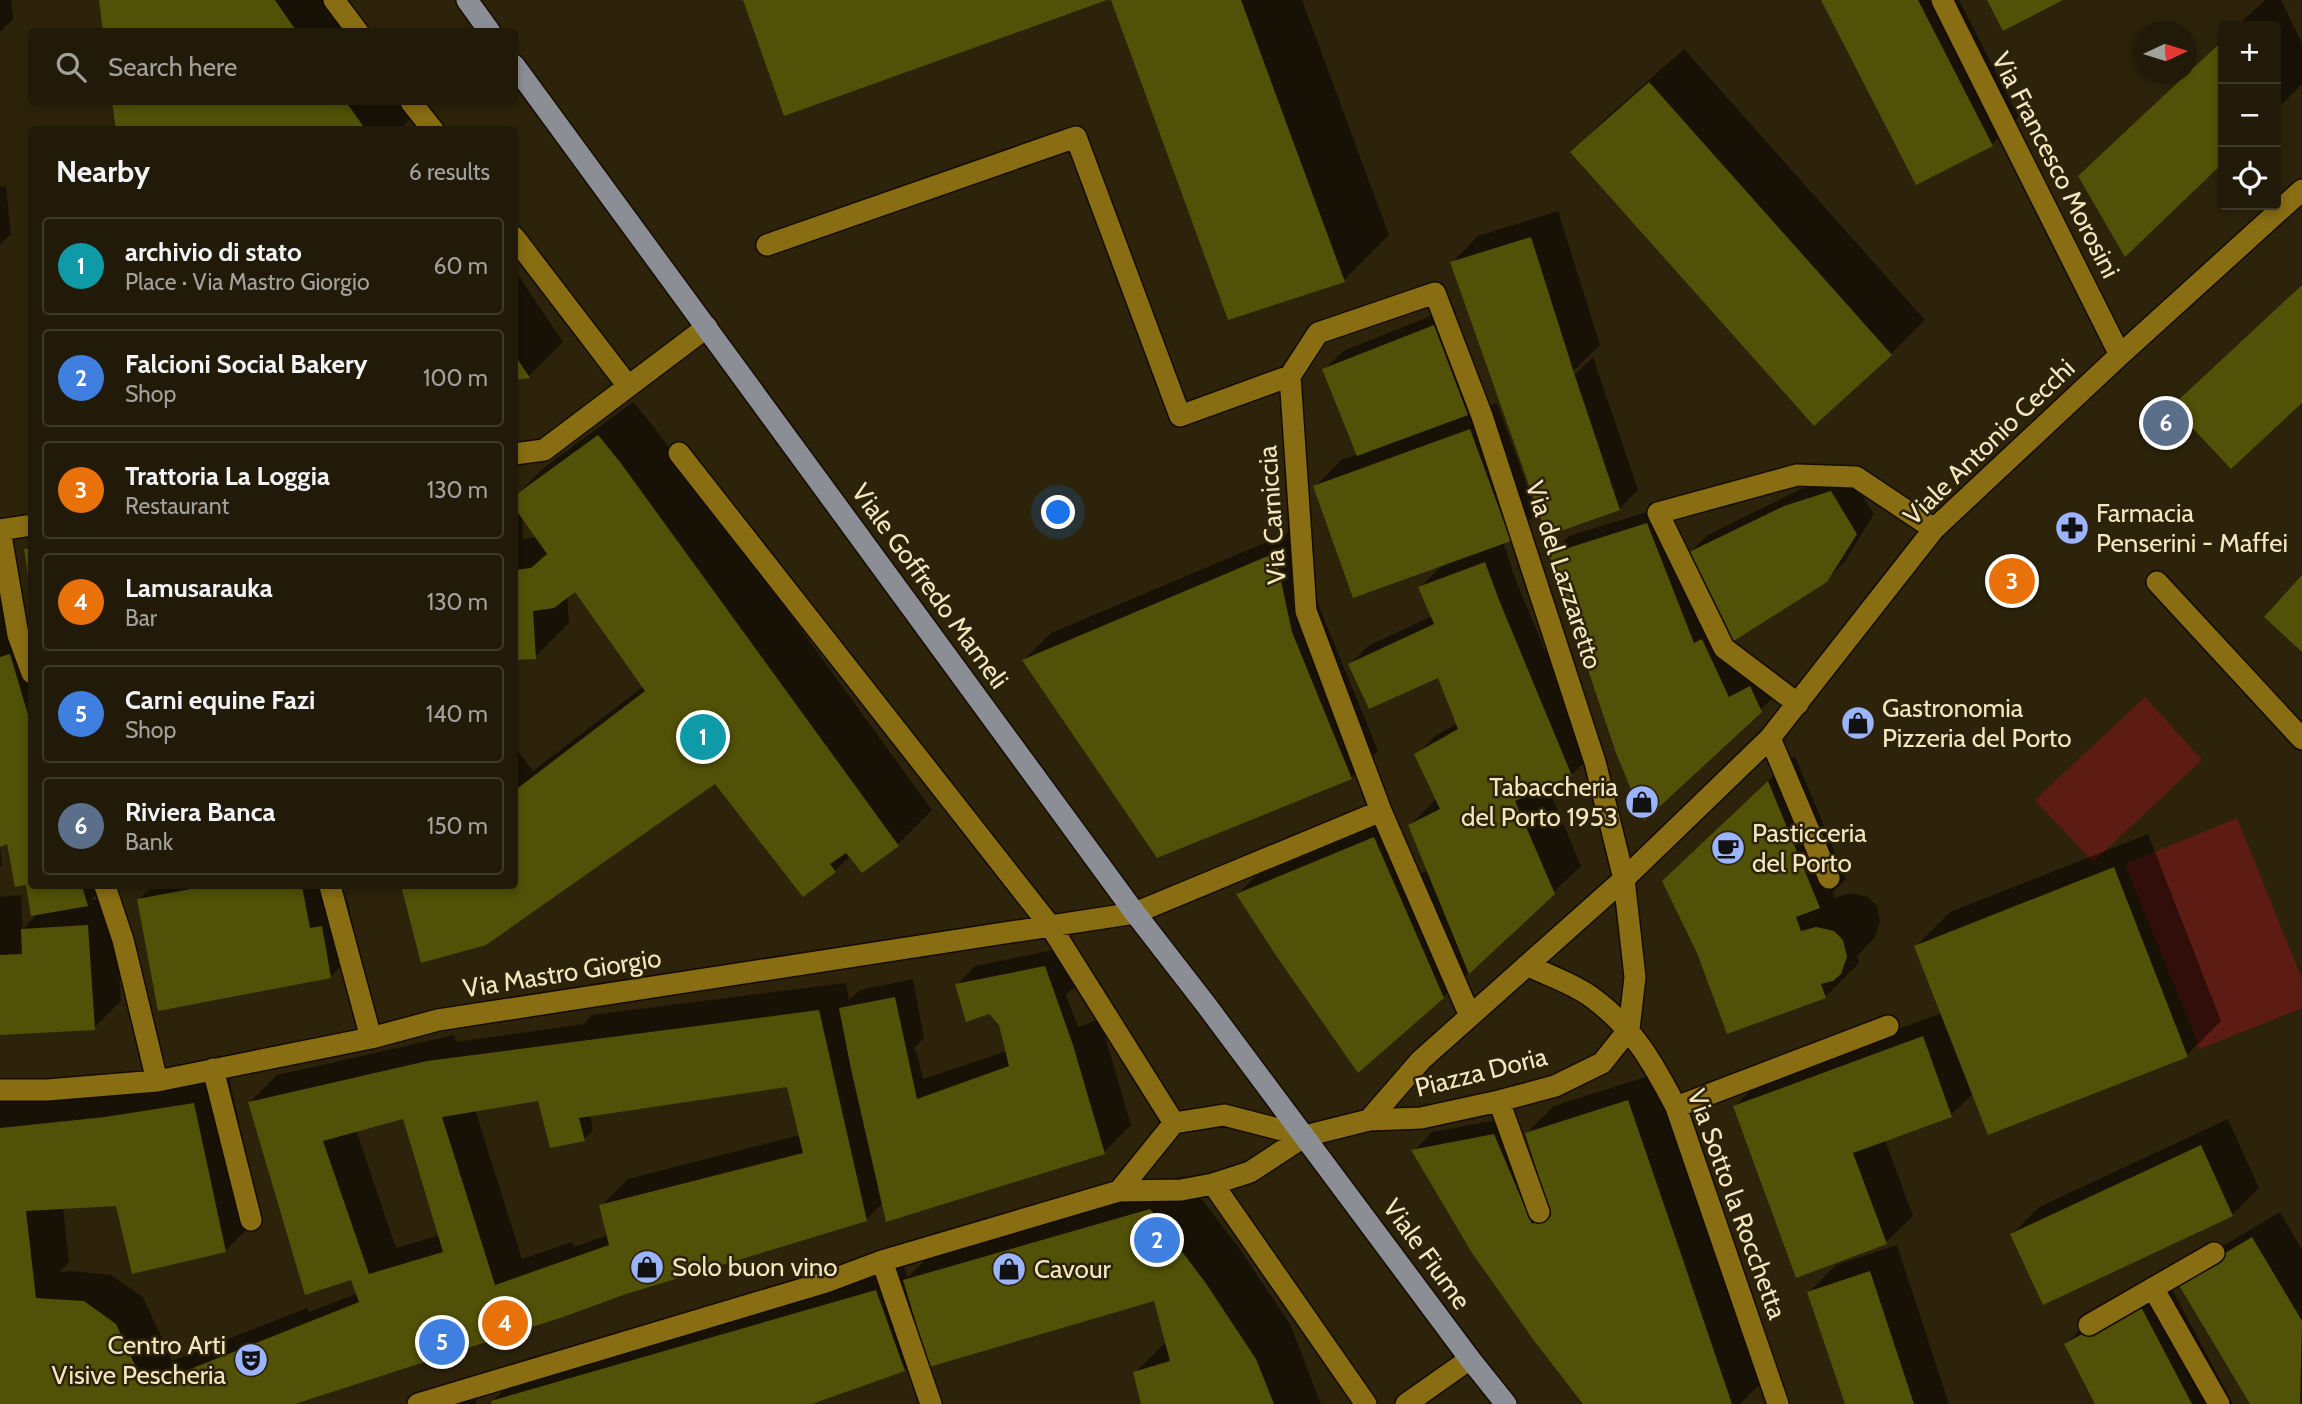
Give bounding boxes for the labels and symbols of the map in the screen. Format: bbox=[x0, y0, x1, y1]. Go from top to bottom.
north arrow bbox=[2134, 21, 2197, 84]
street label: Via Francesco Morosini bbox=[1985, 47, 2127, 283]
street label: Viale Antonio Cecchi bbox=[1897, 352, 2081, 532]
pin: 6 bbox=[2143, 397, 2189, 449]
street label: Via Carniccia bbox=[1251, 444, 1293, 585]
street label: Viale Goffredo Mameli bbox=[845, 477, 1015, 695]
street label: Via del Lazzaretto bbox=[1519, 477, 1609, 673]
your location bbox=[1041, 495, 1075, 529]
place label: Farmacia Penserini - Maffei bbox=[2096, 497, 2288, 559]
pharmacy icon: Farmacia Penserini - Maffei bbox=[2053, 509, 2091, 547]
pin: 3 bbox=[1989, 555, 2035, 607]
place label: Gastronomia Pizzeria del Porto bbox=[1882, 692, 2072, 754]
shop icon: Gastronomia Pizzeria del Porto bbox=[1839, 704, 1877, 742]
pin: 1 bbox=[680, 711, 726, 763]
place label: Tabaccheria del Porto 1953 bbox=[1461, 771, 1619, 833]
shop icon: Tabaccheria del Porto 1953 bbox=[1623, 783, 1661, 821]
place label: Pasticceria del Porto bbox=[1752, 817, 1867, 879]
cafe icon: Pasticceria del Porto bbox=[1709, 829, 1747, 867]
street label: Via Mastro Giorgio bbox=[461, 942, 663, 1004]
street label: Piazza Doria bbox=[1412, 1040, 1551, 1104]
street label: Via Sotto la Rocchetta bbox=[1680, 1085, 1794, 1324]
street label: Viale Fiume bbox=[1376, 1192, 1478, 1316]
pin: 2 bbox=[1134, 1214, 1180, 1266]
shop icon: Solo buon vino bbox=[628, 1248, 666, 1286]
shop icon: Cavour bbox=[990, 1250, 1028, 1288]
place label: Solo buon vino bbox=[672, 1251, 838, 1283]
place label: Cavour bbox=[1034, 1253, 1112, 1285]
pin: 4 bbox=[482, 1297, 528, 1349]
pin: 5 bbox=[419, 1316, 465, 1368]
place label: Centro Arti Visive Pescheria bbox=[51, 1329, 227, 1391]
theatre icon: Centro Arti Visive Pescheria bbox=[232, 1341, 270, 1379]

